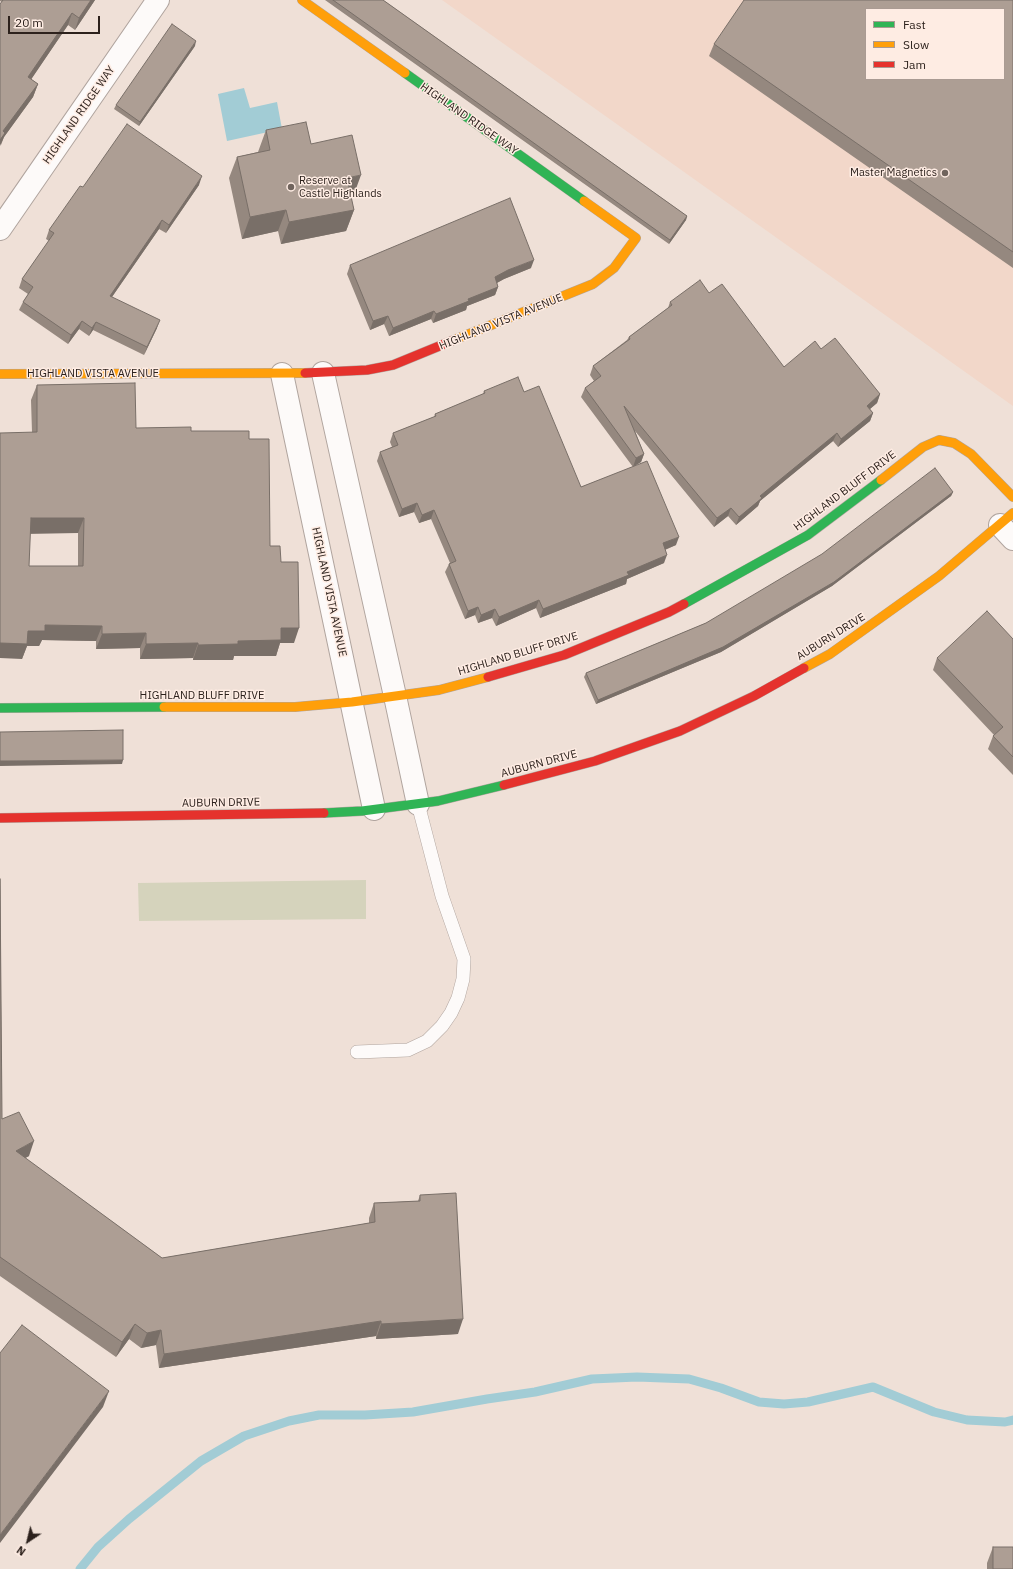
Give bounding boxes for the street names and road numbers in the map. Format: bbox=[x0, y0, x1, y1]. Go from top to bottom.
street label: HIGHLAND RIDGE WAY bbox=[40, 64, 118, 166]
street label: HIGHLAND RIDGE WAY bbox=[418, 80, 520, 158]
street label: HIGHLAND VISTA AVENUE bbox=[437, 291, 565, 353]
street label: HIGHLAND VISTA AVENUE bbox=[27, 367, 159, 381]
street label: HIGHLAND BLUFF DRIVE bbox=[791, 448, 899, 534]
street label: HIGHLAND VISTA AVENUE bbox=[309, 526, 349, 658]
street label: AUBURN DRIVE bbox=[794, 611, 868, 663]
street label: HIGHLAND BLUFF DRIVE bbox=[456, 629, 580, 679]
street label: HIGHLAND BLUFF DRIVE bbox=[140, 689, 264, 703]
street label: AUBURN DRIVE bbox=[499, 747, 579, 781]
street label: AUBURN DRIVE bbox=[182, 796, 260, 810]

